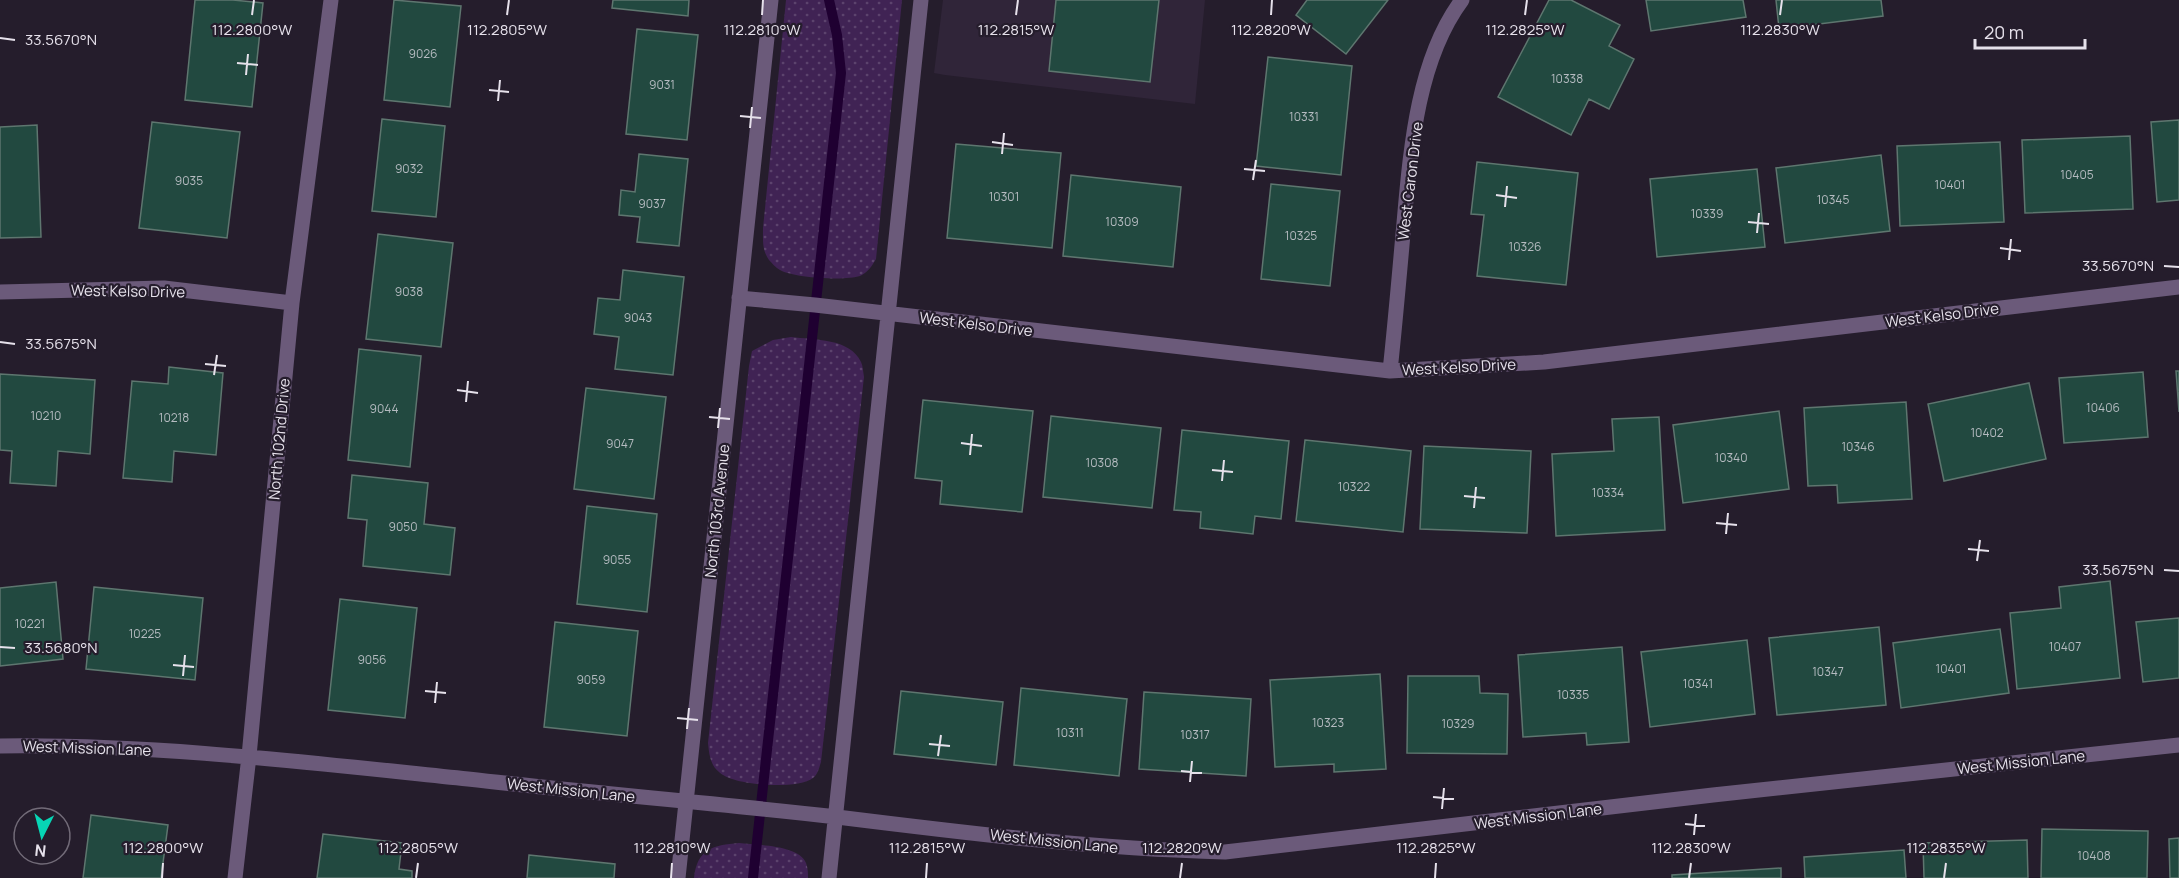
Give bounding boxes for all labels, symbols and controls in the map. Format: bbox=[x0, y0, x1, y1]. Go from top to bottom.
scale bar bbox=[1975, 12, 2084, 50]
text: 112.2800°W bbox=[212, 19, 292, 40]
text: 112.2805°W bbox=[467, 19, 547, 40]
text: 112.2810°W bbox=[723, 19, 801, 40]
text: 112.2815°W bbox=[978, 19, 1054, 40]
text: 112.2820°W bbox=[1231, 19, 1311, 40]
text: 112.2825°W bbox=[1485, 19, 1565, 40]
text: 112.2830°W bbox=[1740, 19, 1820, 40]
text: 20 m bbox=[1984, 20, 2024, 44]
text: 33.5670°N bbox=[25, 29, 97, 50]
house number: 9026 bbox=[408, 45, 438, 62]
house number: 10338 bbox=[1551, 70, 1583, 87]
house number: 9031 bbox=[649, 76, 675, 93]
house number: 10331 bbox=[1289, 108, 1319, 125]
street label: West Caron Drive bbox=[1392, 120, 1428, 241]
house number: 9032 bbox=[395, 160, 423, 177]
house number: 10405 bbox=[2060, 166, 2094, 183]
house number: 9035 bbox=[175, 172, 203, 189]
house number: 10401 bbox=[1934, 176, 1966, 193]
house number: 10301 bbox=[989, 188, 1019, 205]
house number: 10345 bbox=[1817, 191, 1849, 208]
house number: 9037 bbox=[638, 195, 666, 212]
house number: 10339 bbox=[1691, 205, 1723, 222]
house number: 10309 bbox=[1105, 213, 1139, 230]
house number: 10325 bbox=[1285, 227, 1317, 244]
house number: 10326 bbox=[1509, 238, 1541, 255]
text: 33.5670°N bbox=[2082, 255, 2154, 276]
street label: West Kelso Drive bbox=[71, 280, 185, 302]
house number: 9038 bbox=[395, 283, 423, 300]
street label: West Kelso Drive bbox=[1884, 298, 2000, 332]
street label: West Kelso Drive bbox=[918, 307, 1034, 341]
house number: 9043 bbox=[624, 309, 652, 326]
text: 33.5675°N bbox=[25, 333, 97, 354]
street label: West Kelso Drive bbox=[1401, 354, 1517, 380]
street label: North 102nd Drive bbox=[263, 377, 295, 501]
house number: 10406 bbox=[2086, 399, 2120, 416]
house number: 9044 bbox=[369, 400, 399, 417]
house number: 10210 bbox=[31, 407, 61, 424]
house number: 10218 bbox=[159, 409, 189, 426]
house number: 10402 bbox=[1970, 424, 2004, 441]
house number: 9047 bbox=[606, 435, 634, 452]
house number: 10346 bbox=[1841, 438, 1875, 455]
street label: North 103rd Avenue bbox=[700, 443, 734, 579]
house number: 10340 bbox=[1714, 449, 1748, 466]
house number: 10308 bbox=[1086, 454, 1118, 471]
house number: 10322 bbox=[1338, 478, 1370, 495]
house number: 10334 bbox=[1592, 484, 1624, 501]
house number: 9050 bbox=[388, 518, 418, 535]
house number: 9055 bbox=[603, 551, 631, 568]
text: 33.5675°N bbox=[2082, 559, 2154, 580]
house number: 10221 bbox=[15, 615, 45, 632]
house number: 10225 bbox=[129, 625, 161, 642]
text: 33.5680°N bbox=[24, 637, 98, 658]
house number: 10407 bbox=[2049, 638, 2081, 655]
house number: 9056 bbox=[357, 651, 387, 668]
house number: 10401 bbox=[1935, 660, 1967, 677]
house number: 10347 bbox=[1812, 663, 1844, 680]
house number: 9059 bbox=[576, 671, 606, 688]
house number: 10341 bbox=[1683, 675, 1713, 692]
house number: 10335 bbox=[1557, 686, 1589, 703]
house number: 10323 bbox=[1312, 714, 1344, 731]
house number: 10329 bbox=[1442, 715, 1474, 732]
house number: 10311 bbox=[1056, 724, 1084, 741]
house number: 10317 bbox=[1180, 726, 1210, 743]
street label: West Mission Lane bbox=[22, 735, 152, 761]
street label: West Mission Lane bbox=[1956, 745, 2086, 779]
street label: West Mission Lane bbox=[506, 773, 636, 807]
street label: West Mission Lane bbox=[1473, 798, 1603, 834]
north arrow bbox=[12, 806, 72, 866]
street label: West Mission Lane bbox=[989, 824, 1119, 858]
text: 112.2800°W bbox=[123, 837, 203, 858]
text: 112.2805°W bbox=[378, 837, 458, 858]
text: 112.2810°W bbox=[633, 837, 711, 858]
text: 112.2815°W bbox=[889, 837, 965, 858]
text: 112.2820°W bbox=[1142, 837, 1222, 858]
text: 112.2825°W bbox=[1396, 837, 1476, 858]
text: 112.2830°W bbox=[1651, 837, 1731, 858]
text: 112.2835°W bbox=[1906, 837, 1986, 858]
text: N bbox=[34, 839, 47, 862]
house number: 10408 bbox=[2077, 847, 2111, 864]

